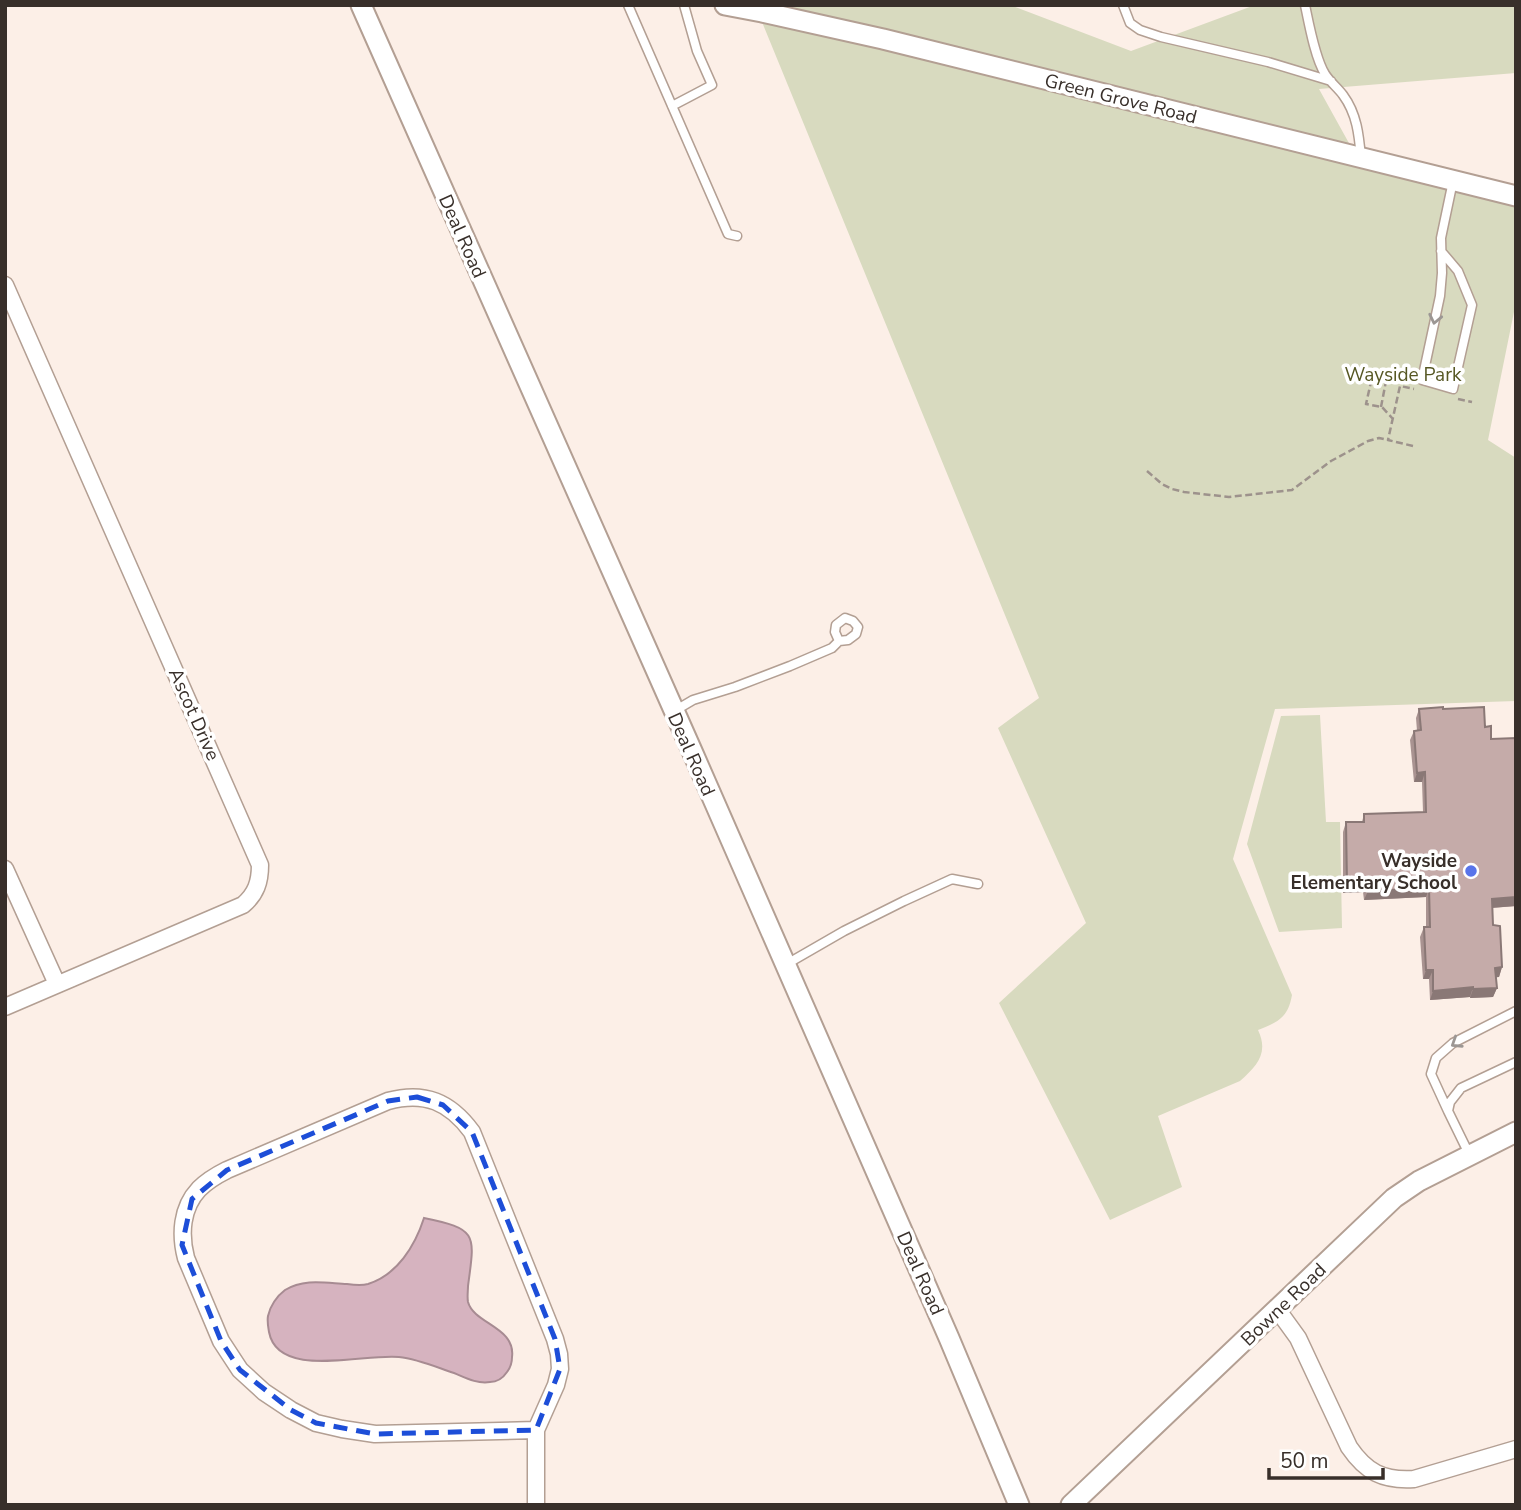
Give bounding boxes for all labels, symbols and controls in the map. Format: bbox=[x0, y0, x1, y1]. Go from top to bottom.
street label: Green Grove Road bbox=[1042, 67, 1200, 130]
street label: Deal Road bbox=[432, 190, 492, 282]
one-way arrow bbox=[1428, 313, 1443, 325]
park label: Wayside Park bbox=[1345, 362, 1462, 388]
street label: Ascot Drive bbox=[162, 664, 226, 765]
street label: Deal Road bbox=[661, 708, 721, 800]
place label: Wayside Elementary School bbox=[1290, 848, 1457, 896]
marker: Wayside Elementary School bbox=[1463, 863, 1479, 879]
one-way arrow bbox=[1450, 1035, 1463, 1048]
street label: Deal Road bbox=[890, 1227, 950, 1319]
street label: Bowne Road bbox=[1235, 1257, 1332, 1352]
scale bar bbox=[1269, 1436, 1383, 1480]
text: 50 m bbox=[1280, 1447, 1329, 1475]

